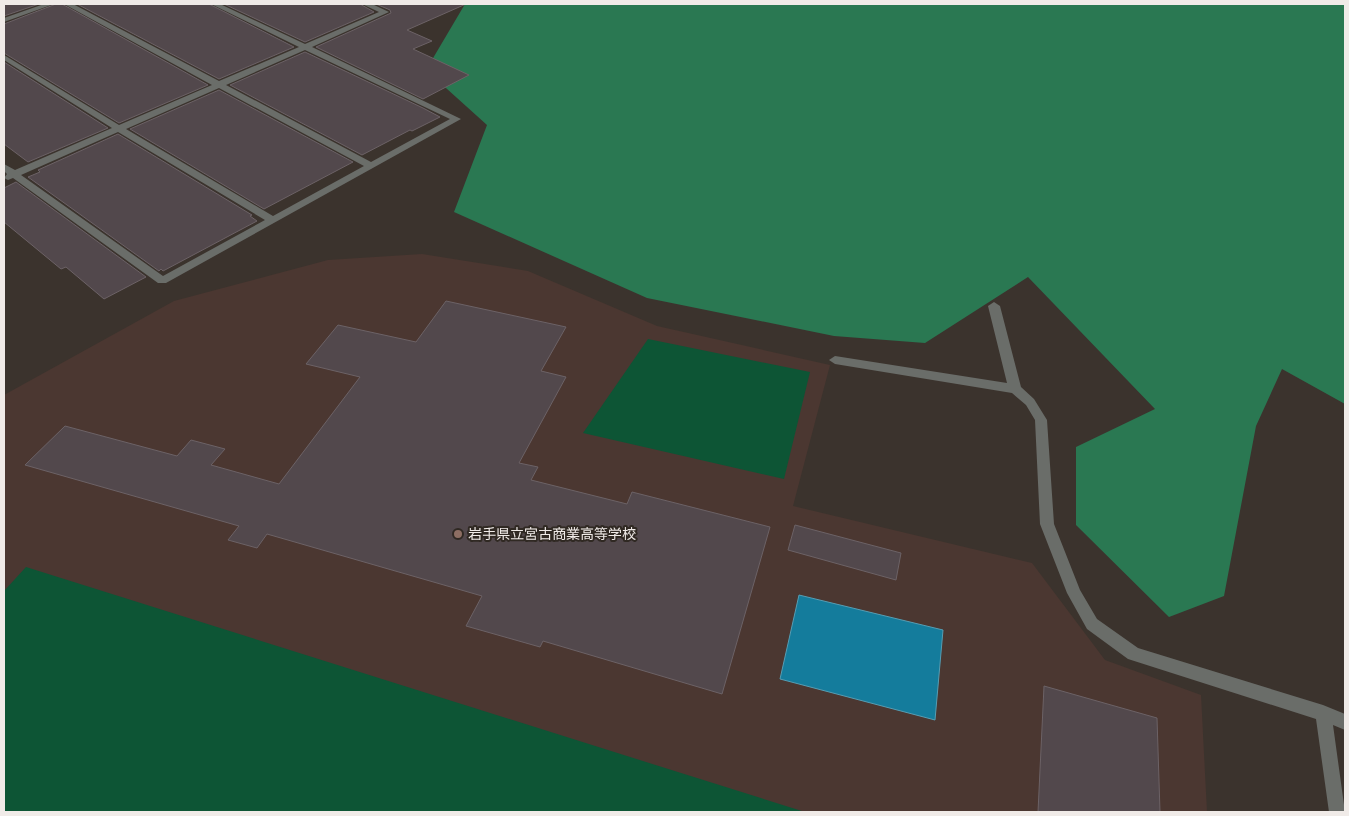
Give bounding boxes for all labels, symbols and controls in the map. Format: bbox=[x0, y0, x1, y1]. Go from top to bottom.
place label: 岩手県立宮古商業高等学校 bbox=[468, 526, 636, 543]
marker: 岩手県立宮古商業高等学校 bbox=[452, 528, 464, 540]

